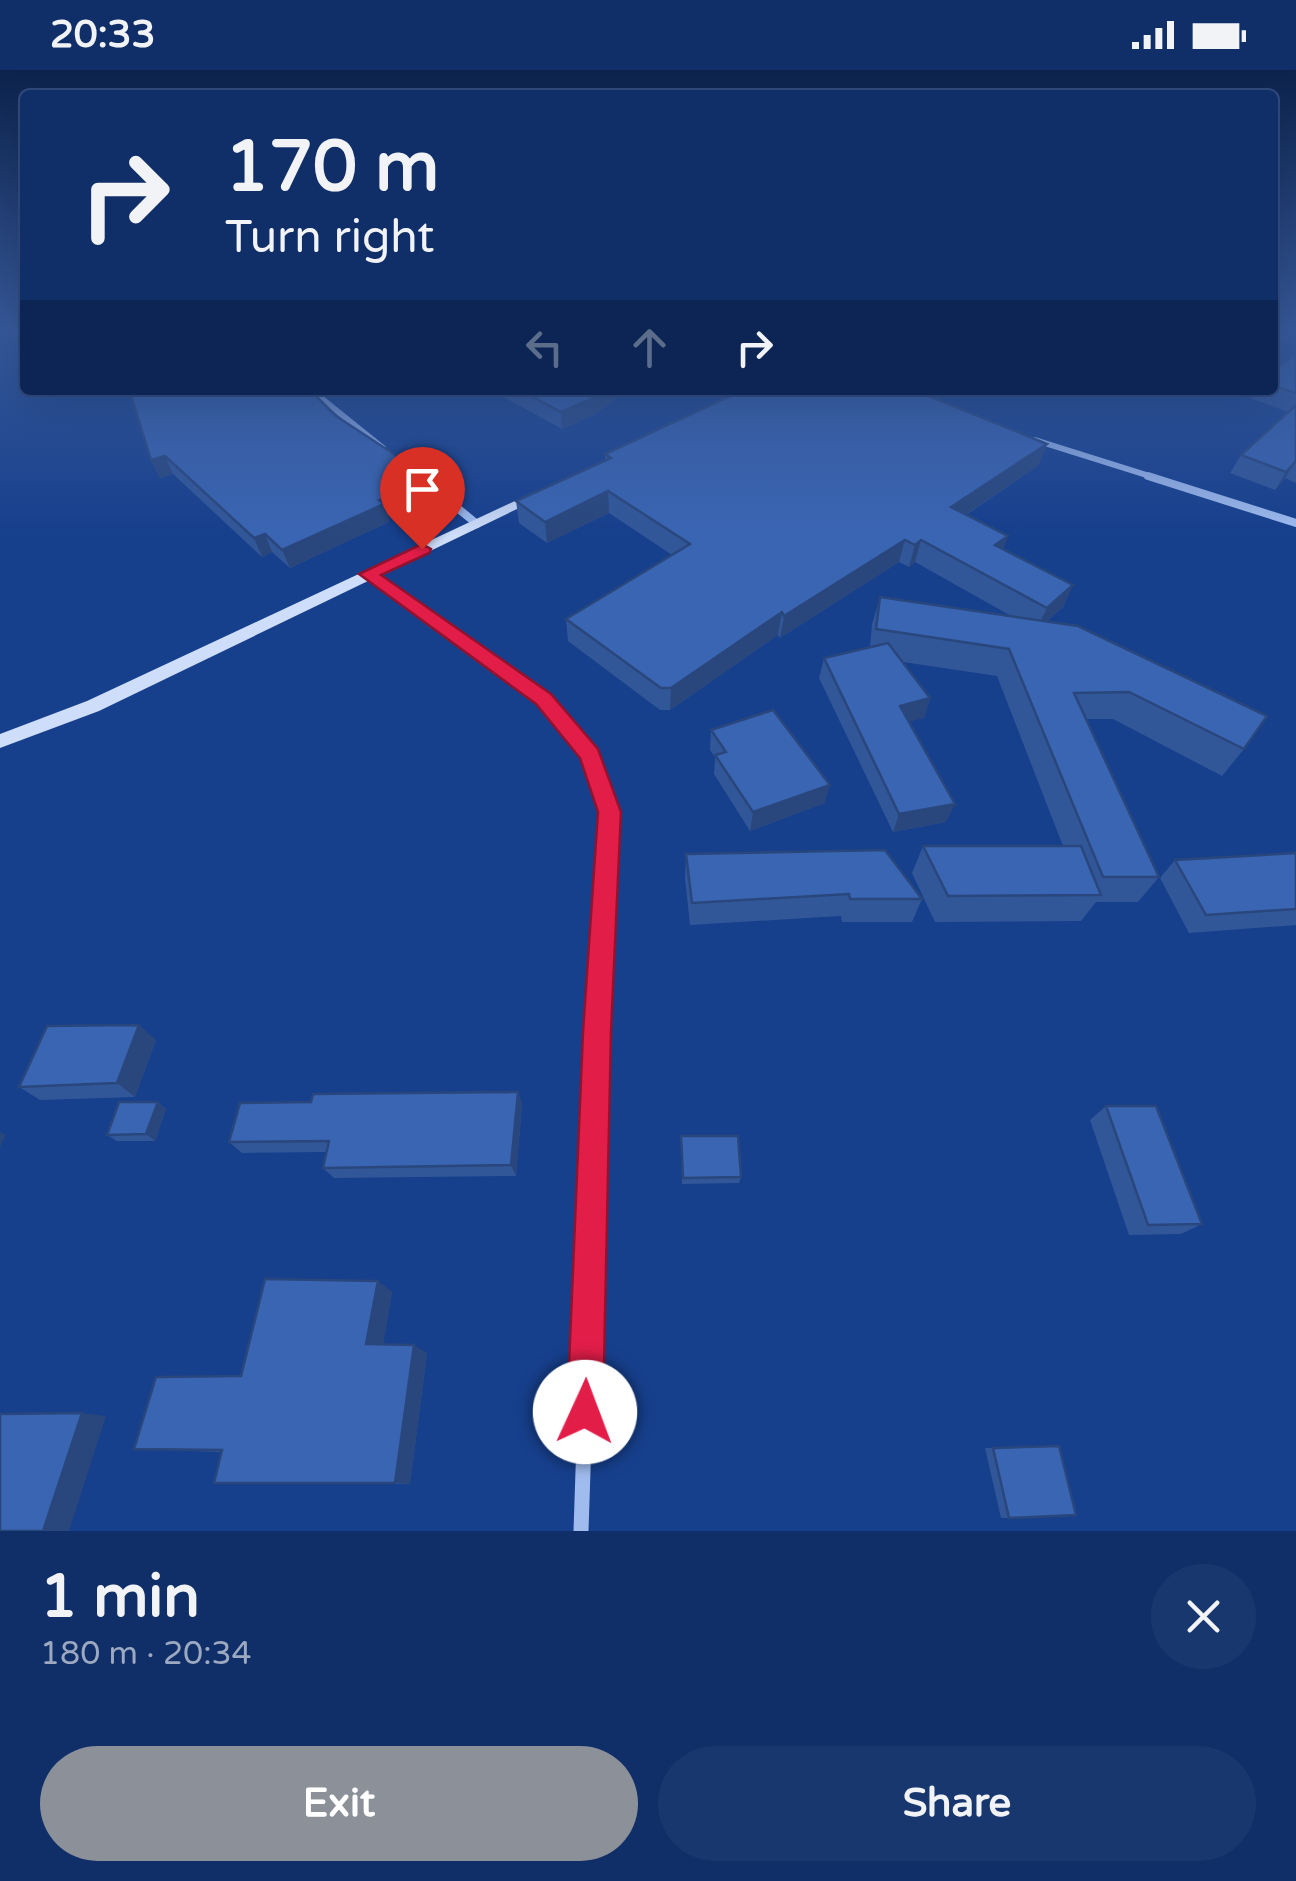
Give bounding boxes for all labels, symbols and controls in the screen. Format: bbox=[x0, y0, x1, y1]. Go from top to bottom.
text: 20:33 bbox=[50, 12, 155, 58]
text: 170 m bbox=[225, 126, 439, 210]
icon: right bbox=[60, 130, 190, 260]
text: Turn right bbox=[225, 211, 434, 265]
icon: left bbox=[517, 320, 572, 375]
icon: ahead bbox=[622, 320, 677, 375]
icon: right bbox=[727, 320, 782, 375]
pin bbox=[380, 447, 465, 550]
icon: arrive bbox=[395, 462, 450, 517]
position arrow bbox=[533, 1360, 637, 1464]
text: 1 min bbox=[40, 1561, 200, 1633]
button: close bbox=[1151, 1564, 1256, 1669]
text: 180 m · 20:34 bbox=[40, 1635, 252, 1673]
button: Exit bbox=[40, 1746, 638, 1861]
button: Share bbox=[658, 1746, 1256, 1861]

